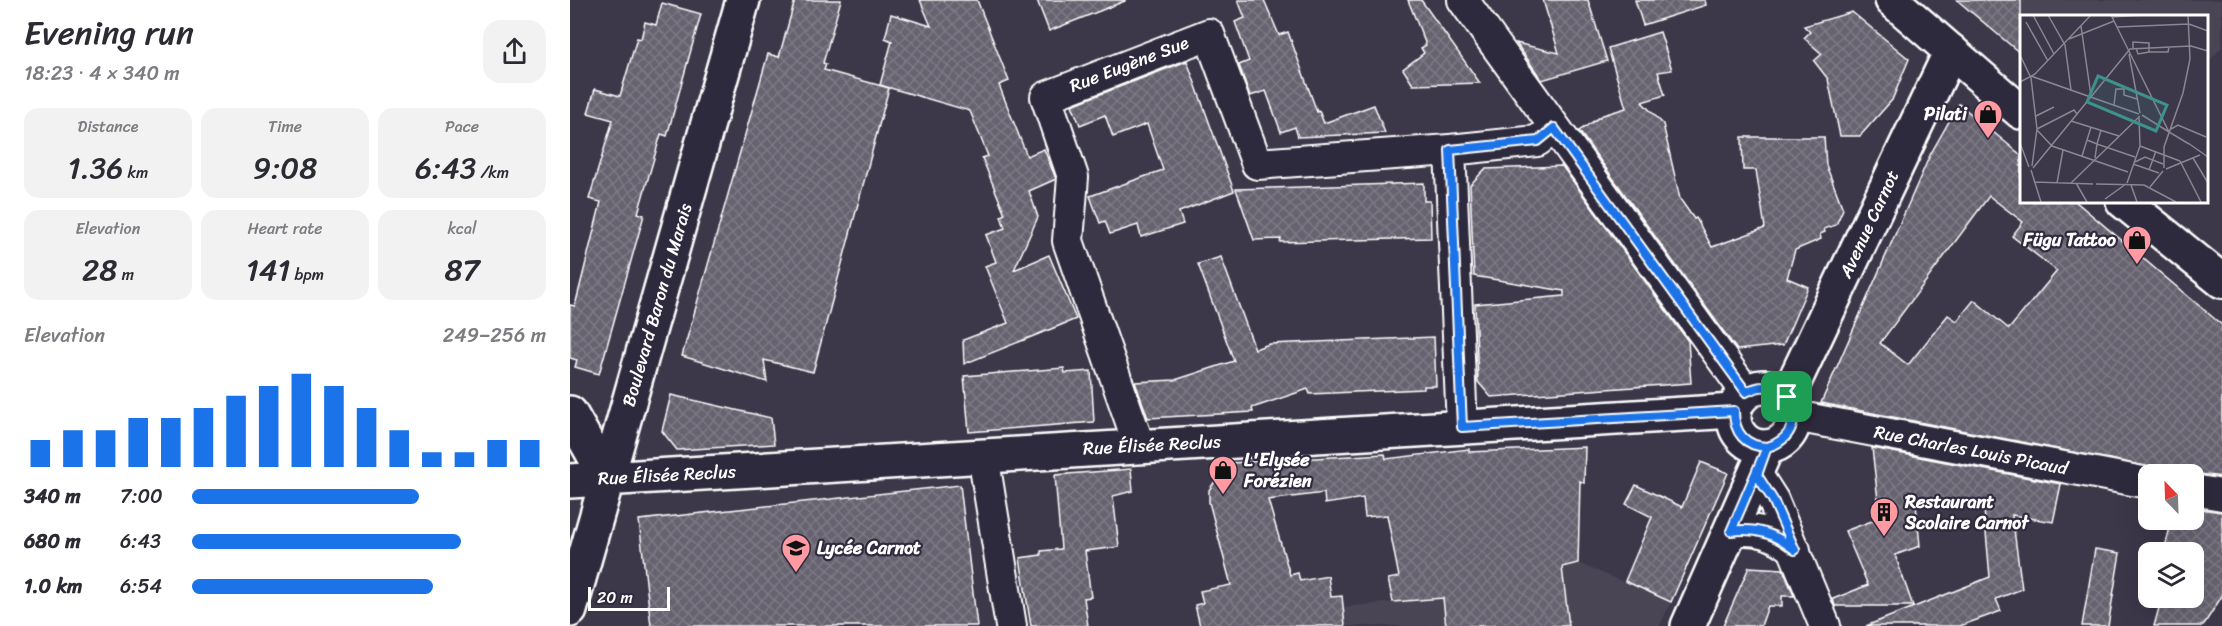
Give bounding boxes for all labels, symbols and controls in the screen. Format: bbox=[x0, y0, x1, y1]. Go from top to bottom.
text: Evening run bbox=[24, 4, 194, 62]
inset map bbox=[2020, 15, 2207, 202]
button: share bbox=[483, 20, 546, 83]
street label: Rue Eugène Sue bbox=[1065, 26, 1194, 101]
text: 18:23 · 4 × 340 m bbox=[24, 56, 180, 91]
place label: Pilati bbox=[1924, 98, 1968, 130]
shop icon: Pilati bbox=[1972, 98, 2004, 140]
text: Distance bbox=[78, 112, 138, 141]
text: Time bbox=[268, 112, 302, 141]
text: Pace bbox=[445, 112, 479, 141]
text: 1.36 bbox=[68, 141, 123, 195]
text: 9:08 bbox=[253, 141, 317, 195]
text: 6:43 bbox=[415, 141, 476, 195]
text: km bbox=[123, 158, 148, 187]
text: /km bbox=[476, 158, 509, 187]
street label: Avenue Carnot bbox=[1829, 164, 1908, 284]
street label: Boulevard Baron du Marais bbox=[613, 199, 702, 411]
text: Elevation bbox=[76, 214, 140, 243]
text: Heart rate bbox=[247, 214, 323, 243]
text: kcal bbox=[447, 214, 477, 243]
place label: Fügu Tattoo bbox=[2022, 224, 2117, 256]
shop icon: Fügu Tattoo bbox=[2121, 224, 2153, 266]
text: 28 bbox=[82, 243, 117, 297]
text: 141 bbox=[246, 243, 290, 297]
text: 87 bbox=[444, 243, 480, 297]
text: m bbox=[117, 260, 134, 289]
text: bpm bbox=[290, 260, 324, 289]
text: Elevation bbox=[24, 318, 105, 353]
text: 249–256 m bbox=[443, 318, 546, 353]
pin bbox=[1761, 371, 1812, 422]
icon: arrive bbox=[1770, 380, 1803, 413]
street label: Rue Charles Louis Picaud bbox=[1871, 416, 2072, 485]
street label: Rue Élisée Reclus bbox=[1082, 425, 1223, 465]
place label: L'Elysée Forézien bbox=[1243, 444, 1312, 497]
shop icon: L'Elysée Forézien bbox=[1207, 454, 1239, 496]
street label: Rue Élisée Reclus bbox=[597, 455, 738, 495]
north arrow bbox=[2138, 464, 2204, 530]
map controls bbox=[2138, 464, 2204, 608]
text: 340 m bbox=[24, 479, 81, 514]
text: 7:00 bbox=[120, 479, 163, 514]
place label: Restaurant Scolaire Carnot bbox=[1904, 486, 2030, 539]
building icon: Restaurant Scolaire Carnot bbox=[1868, 496, 1900, 538]
text: 680 m bbox=[24, 524, 81, 559]
text: 6:43 bbox=[120, 524, 161, 559]
school or university icon: Lycée Carnot bbox=[780, 532, 812, 574]
place label: Lycée Carnot bbox=[817, 532, 921, 564]
button: layers bbox=[2138, 542, 2204, 608]
text: 1.0 km bbox=[24, 569, 82, 604]
text: 6:54 bbox=[120, 569, 162, 604]
text: 20 m bbox=[597, 583, 633, 612]
scale bar bbox=[588, 584, 670, 612]

